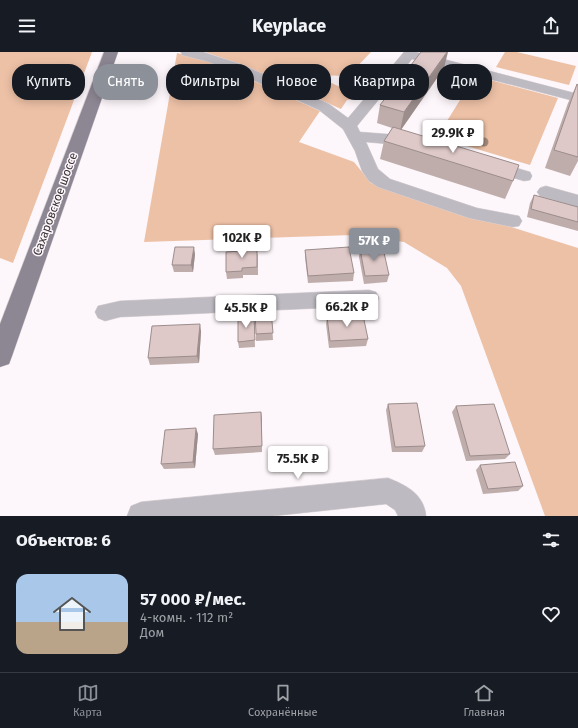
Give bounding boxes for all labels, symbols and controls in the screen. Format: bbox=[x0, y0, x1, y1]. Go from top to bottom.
icon: menu bbox=[16, 15, 38, 37]
text: Keyplace bbox=[252, 15, 326, 37]
icon: share bbox=[540, 15, 562, 37]
chip: Купить bbox=[12, 64, 85, 100]
chip: Снять bbox=[93, 64, 158, 100]
chip: Фильтры bbox=[166, 64, 254, 100]
chip: Новое bbox=[262, 64, 331, 100]
chip: Квартира bbox=[339, 64, 429, 100]
chip: Дом bbox=[437, 64, 492, 100]
pin: 29.9K ₽ bbox=[416, 120, 490, 154]
text: 29.9K ₽ bbox=[431, 125, 475, 140]
street label: Сахаровское шоссе bbox=[30, 150, 80, 258]
pin: 102K ₽ bbox=[209, 225, 275, 259]
pin: 57K ₽ bbox=[346, 228, 402, 262]
text: 102K ₽ bbox=[222, 230, 262, 245]
text: 57K ₽ bbox=[358, 233, 390, 248]
pin: 66.2K ₽ bbox=[310, 294, 384, 328]
pin: 45.5K ₽ bbox=[209, 295, 283, 329]
text: 66.2K ₽ bbox=[325, 299, 369, 314]
text: 45.5K ₽ bbox=[224, 300, 268, 315]
pin: 75.5K ₽ bbox=[261, 446, 335, 480]
text: 75.5K ₽ bbox=[277, 451, 319, 466]
icon: filters bbox=[540, 529, 562, 551]
text: Объектов: 6 bbox=[16, 530, 111, 551]
text: 57 000 ₽/мес. bbox=[140, 589, 246, 610]
icon: home bbox=[48, 590, 96, 638]
icon: heart bbox=[540, 603, 562, 625]
text: 4-комн. · 112 m² bbox=[140, 610, 233, 625]
text: Дом bbox=[140, 625, 164, 640]
tab: Карта bbox=[73, 682, 102, 719]
tab: Сохранённые bbox=[248, 682, 318, 719]
tab: Главная bbox=[463, 682, 505, 719]

